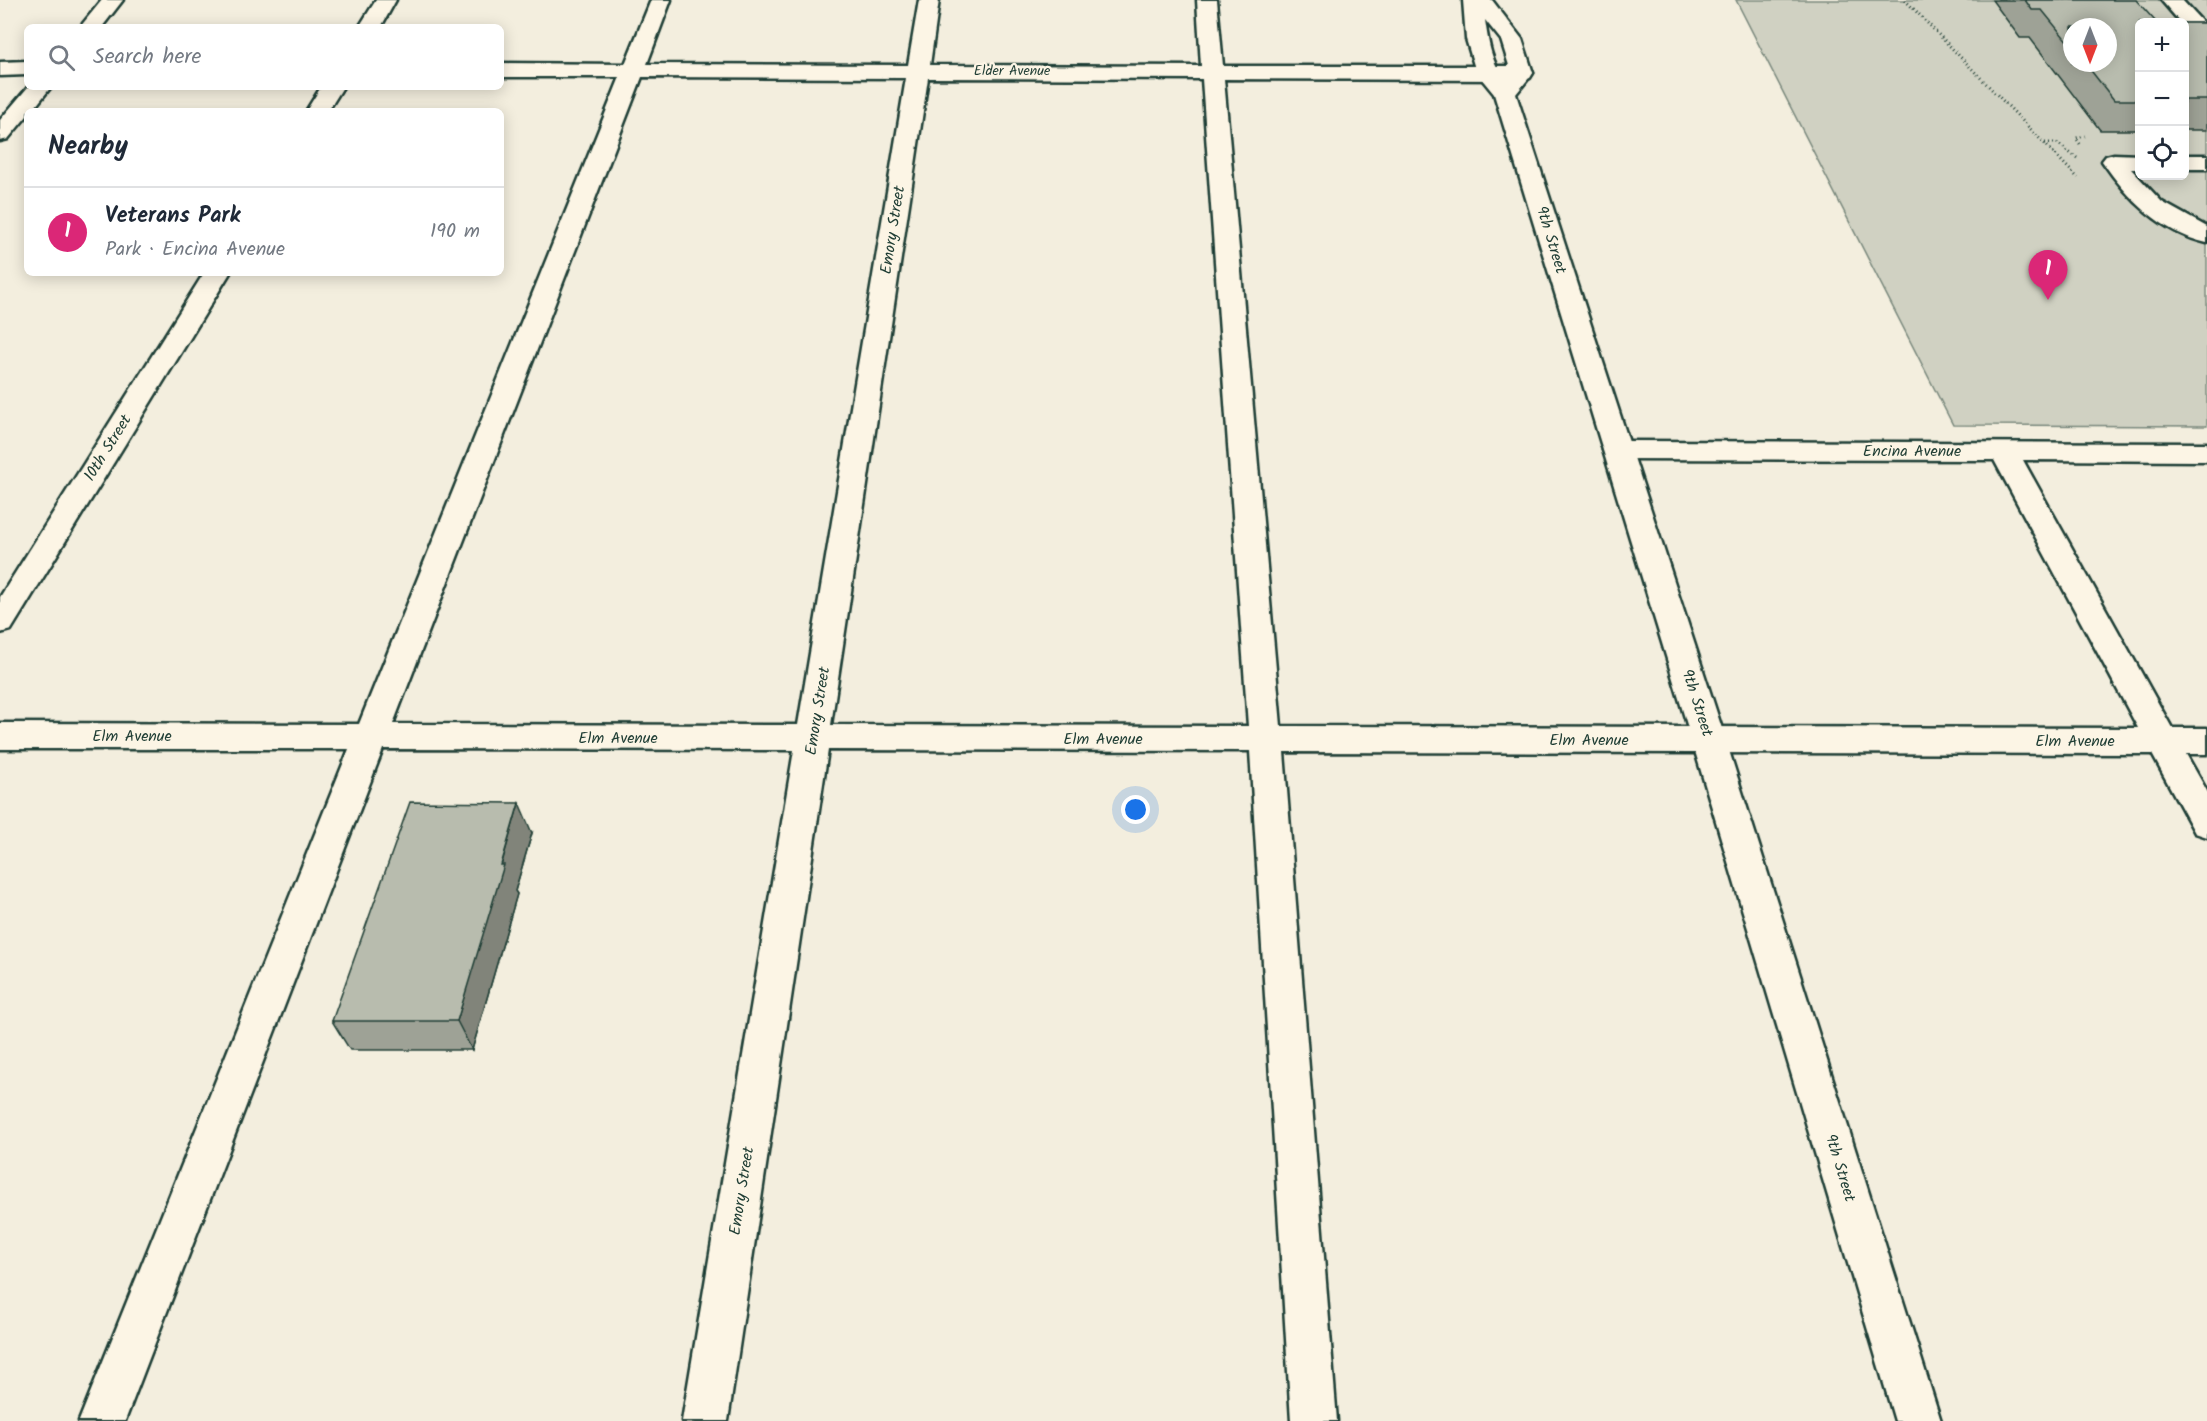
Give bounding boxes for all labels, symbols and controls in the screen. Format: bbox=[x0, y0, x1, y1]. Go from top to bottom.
north arrow bbox=[2063, 18, 2117, 72]
map controls bbox=[2135, 18, 2189, 180]
button: + bbox=[2135, 18, 2189, 72]
search box bbox=[24, 24, 504, 90]
text: Search here bbox=[93, 40, 201, 75]
icon: search bbox=[45, 41, 78, 74]
street label: Elder Avenue bbox=[974, 60, 1051, 82]
button: − bbox=[2135, 72, 2189, 126]
text: Nearby bbox=[48, 126, 128, 168]
button: locate bbox=[2135, 126, 2189, 180]
street label: Emory Street bbox=[874, 183, 912, 276]
text: Veterans Park bbox=[105, 199, 240, 234]
street label: 9th Street bbox=[1529, 203, 1573, 278]
text: 1 bbox=[64, 216, 71, 248]
text: 190 m bbox=[430, 216, 480, 248]
text: Park · Encina Avenue bbox=[105, 234, 285, 266]
pin: 1 bbox=[2028, 250, 2068, 300]
street label: 10th Street bbox=[78, 409, 139, 486]
street label: Encina Avenue bbox=[1863, 439, 1961, 464]
street label: Emory Street bbox=[799, 664, 837, 757]
street label: 9th Street bbox=[1674, 666, 1720, 741]
street label: Elm Avenue bbox=[92, 724, 172, 749]
street label: Elm Avenue bbox=[578, 726, 658, 751]
street label: Elm Avenue bbox=[1063, 727, 1143, 752]
street label: Elm Avenue bbox=[1549, 728, 1629, 753]
street label: Elm Avenue bbox=[2035, 729, 2115, 754]
your location bbox=[1121, 795, 1150, 824]
street label: 9th Street bbox=[1818, 1131, 1862, 1206]
street label: Emory Street bbox=[723, 1144, 761, 1237]

